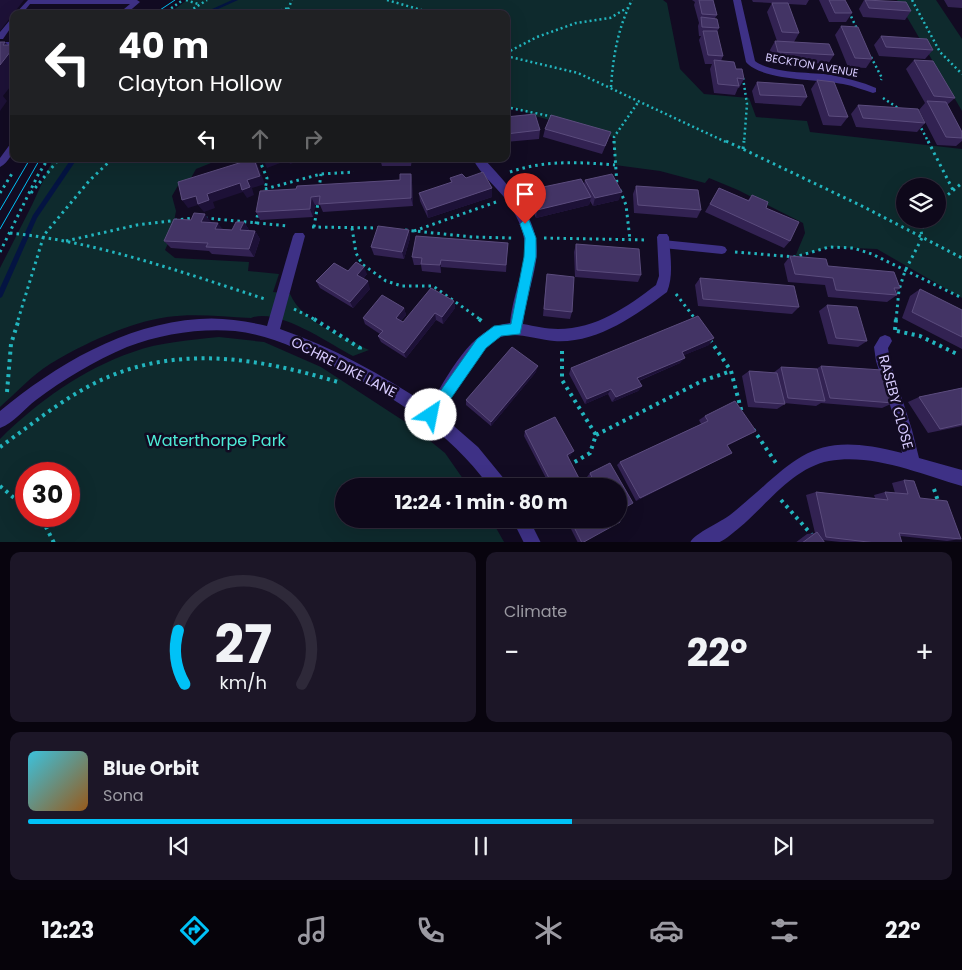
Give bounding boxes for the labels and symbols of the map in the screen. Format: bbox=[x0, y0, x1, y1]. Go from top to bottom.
street label: BECKTON AVENUE bbox=[764, 49, 860, 81]
pin bbox=[504, 173, 546, 224]
street label: OCHRE DIKE LANE bbox=[288, 332, 400, 402]
street label: RASEBY CLOSE bbox=[874, 353, 918, 451]
position arrow bbox=[404, 388, 456, 440]
park label: Waterthorpe Park bbox=[146, 429, 287, 452]
speed limit sign: 30 bbox=[15, 462, 80, 527]

